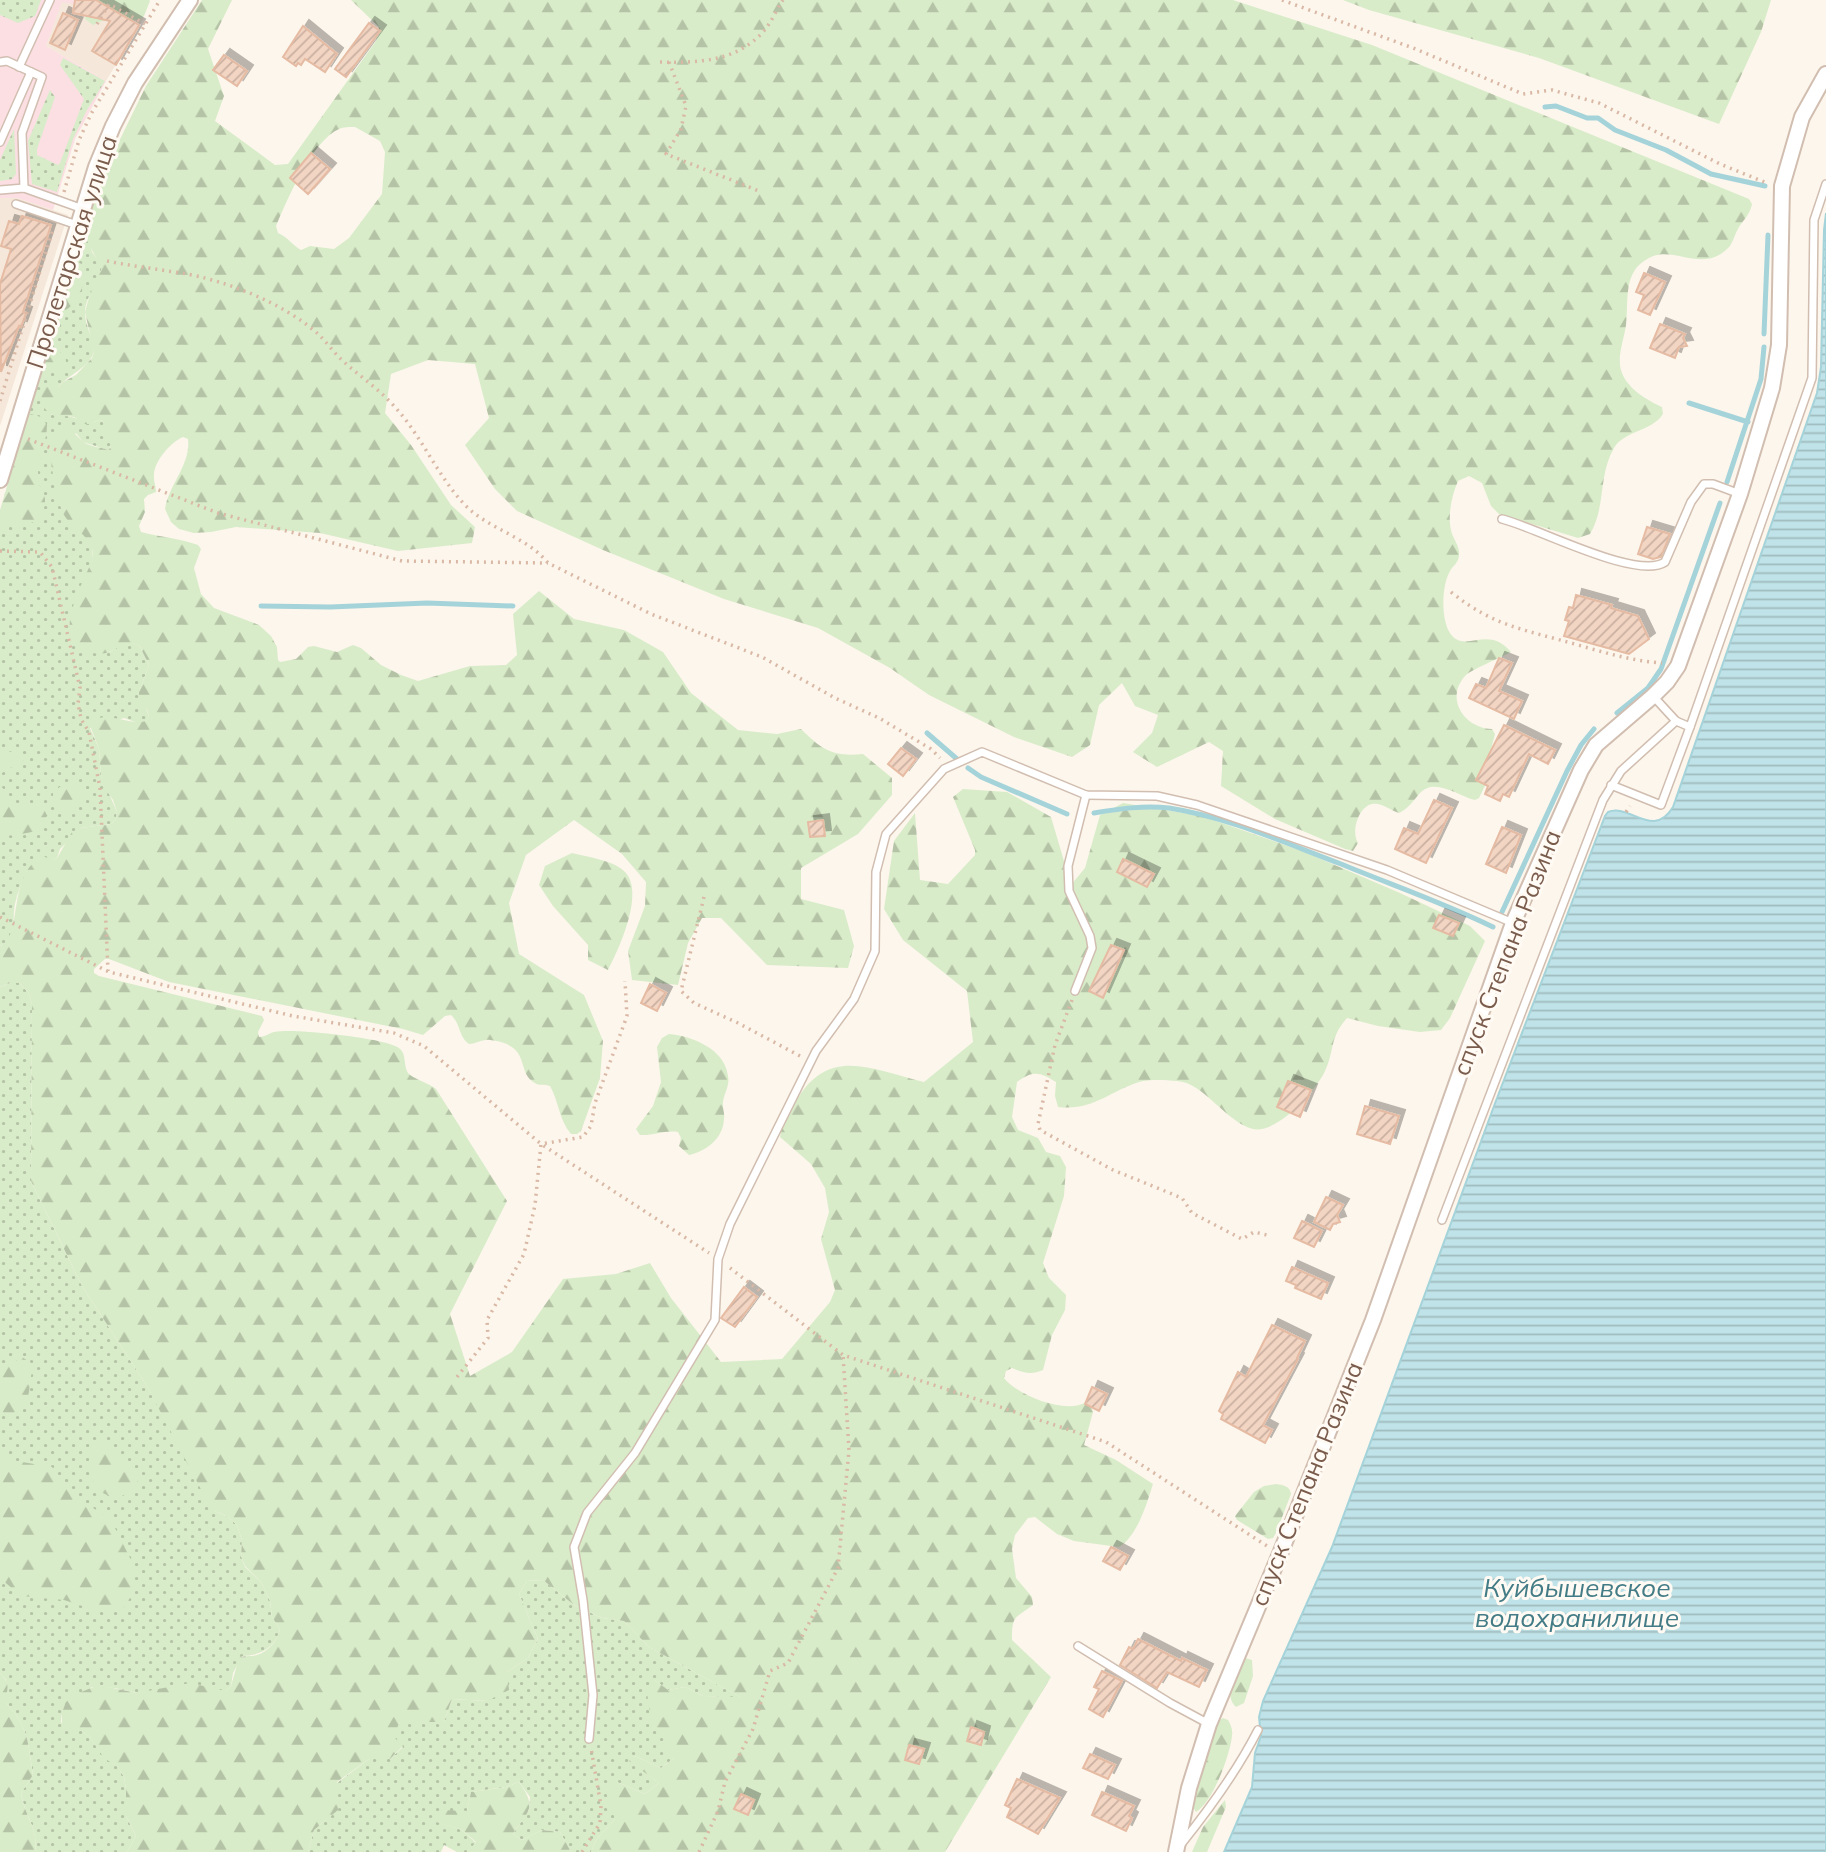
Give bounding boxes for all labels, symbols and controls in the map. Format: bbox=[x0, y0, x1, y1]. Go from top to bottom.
street label: Пролетарская улица bbox=[19, 131, 123, 372]
street label: спуск Степана Разина bbox=[1445, 826, 1567, 1080]
street label: спуск Степана Разина bbox=[1243, 1357, 1369, 1610]
water label: Куйбышевское водохранилище bbox=[1475, 1571, 1679, 1634]

